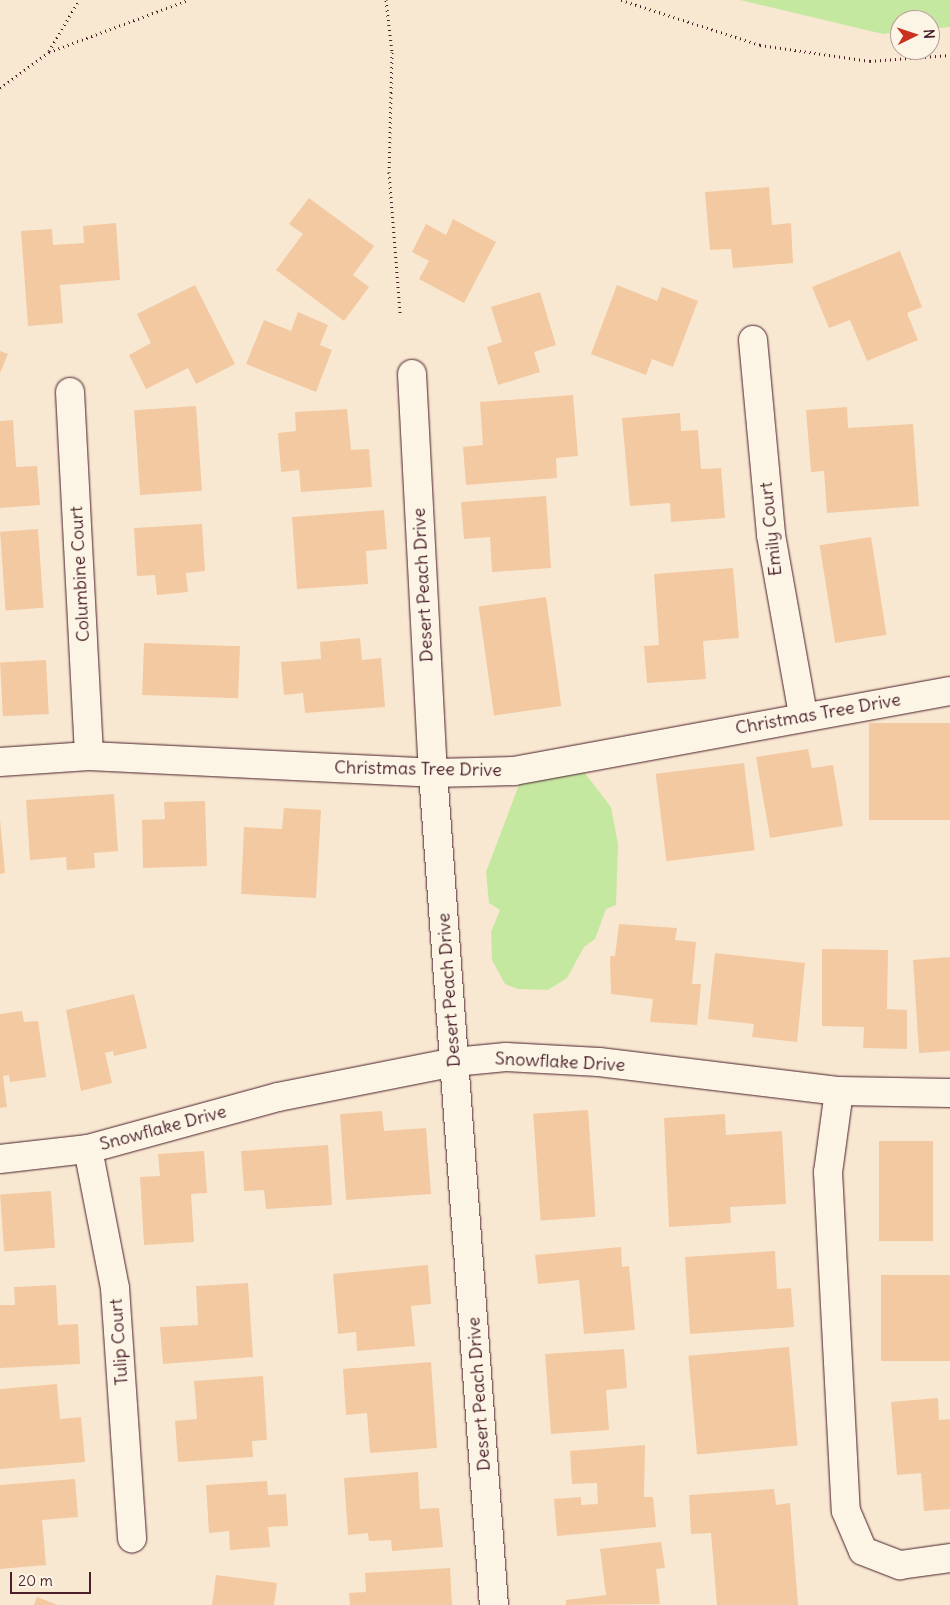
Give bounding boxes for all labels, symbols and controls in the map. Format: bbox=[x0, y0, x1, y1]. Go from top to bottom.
north arrow bbox=[890, 10, 940, 60]
text: N bbox=[920, 29, 938, 39]
street label: Emily Court bbox=[755, 481, 787, 577]
street label: Columbine Court bbox=[66, 505, 94, 643]
street label: Desert Peach Drive bbox=[408, 507, 438, 663]
street label: Christmas Tree Drive bbox=[734, 689, 902, 739]
street label: Christmas Tree Drive bbox=[334, 757, 502, 781]
street label: Desert Peach Drive bbox=[433, 912, 465, 1068]
street label: Snowflake Drive bbox=[494, 1048, 626, 1076]
street label: Snowflake Drive bbox=[97, 1101, 229, 1155]
street label: Tulip Court bbox=[105, 1298, 133, 1386]
street label: Desert Peach Drive bbox=[463, 1316, 495, 1472]
scale bar bbox=[12, 1562, 94, 1594]
text: 20 m bbox=[18, 1571, 53, 1590]

